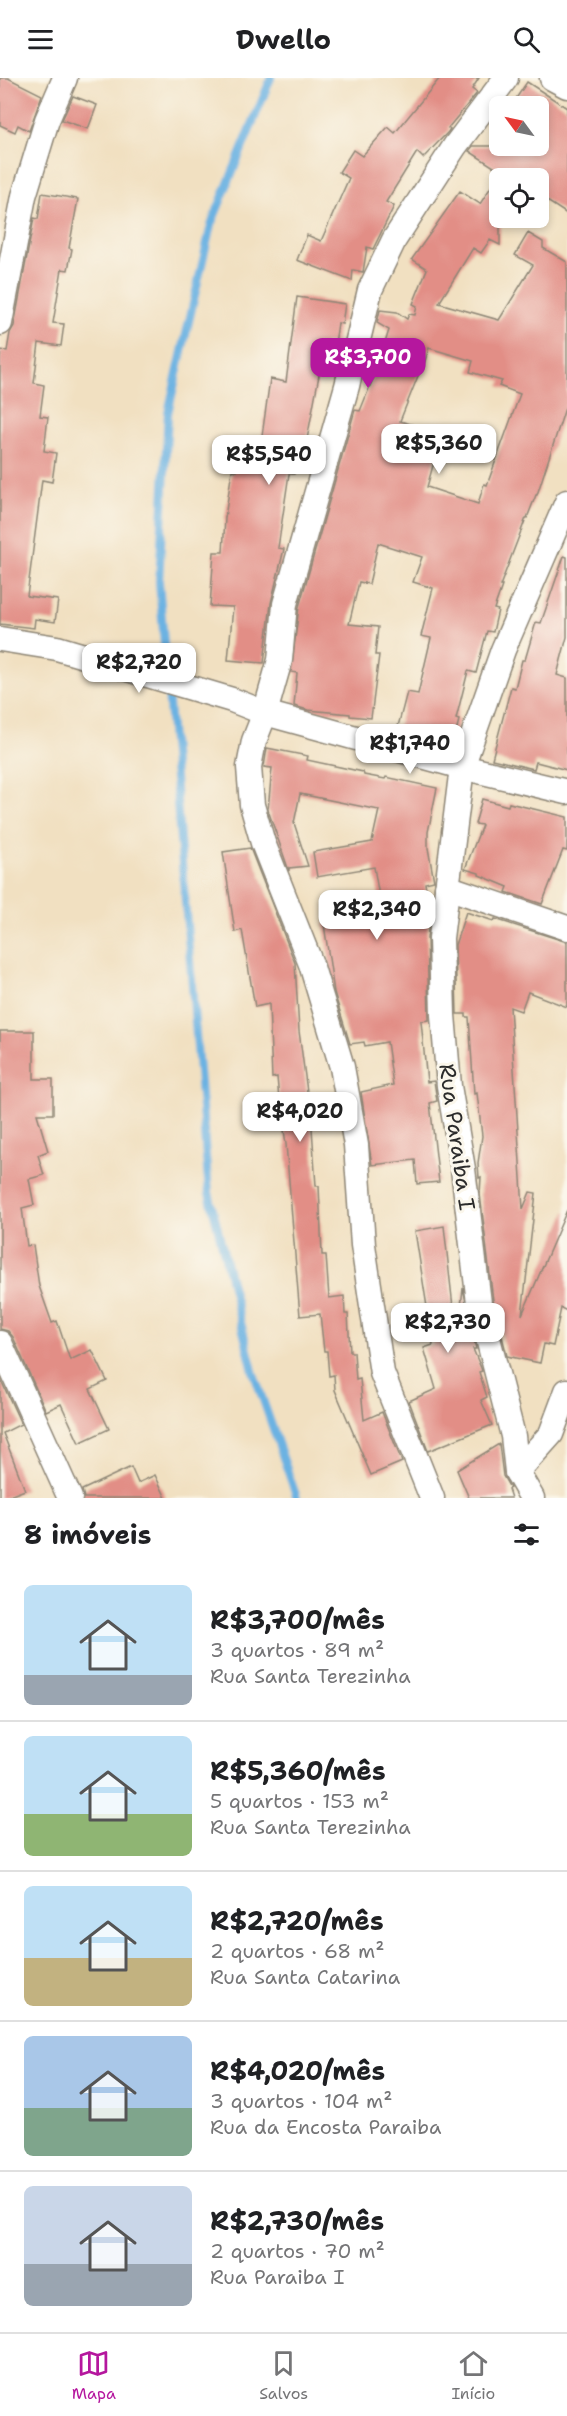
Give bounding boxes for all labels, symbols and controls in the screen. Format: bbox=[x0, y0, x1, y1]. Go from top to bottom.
text: Dwello bbox=[236, 21, 331, 58]
icon: menu bbox=[24, 23, 57, 56]
icon: search bbox=[510, 23, 543, 56]
north arrow bbox=[489, 96, 549, 156]
map controls bbox=[489, 96, 549, 228]
button: locate bbox=[489, 168, 549, 228]
pin: R$3,700 bbox=[313, 338, 423, 389]
text: R$3,700 bbox=[325, 344, 411, 370]
pin: R$5,360 bbox=[384, 424, 494, 475]
text: R$5,360 bbox=[395, 430, 483, 456]
pin: R$5,540 bbox=[214, 435, 324, 486]
text: R$5,540 bbox=[226, 441, 312, 467]
pin: R$2,720 bbox=[84, 643, 194, 694]
text: R$2,720 bbox=[96, 649, 182, 675]
pin: R$1,740 bbox=[355, 724, 465, 775]
text: R$1,740 bbox=[369, 730, 451, 756]
pin: R$2,340 bbox=[322, 890, 432, 941]
text: R$2,340 bbox=[333, 896, 421, 922]
street label: Rua Paraiba I bbox=[432, 1062, 482, 1212]
pin: R$4,020 bbox=[245, 1092, 355, 1143]
text: R$4,020 bbox=[256, 1098, 344, 1124]
pin: R$2,730 bbox=[393, 1303, 503, 1354]
text: R$2,730 bbox=[405, 1309, 491, 1335]
text: 8 imóveis bbox=[24, 1517, 151, 1552]
icon: filters bbox=[510, 1518, 543, 1551]
text: R$3,700/mês bbox=[210, 1602, 385, 1637]
icon: home bbox=[72, 1609, 144, 1681]
text: 3 quartos · 89 m² bbox=[210, 1637, 384, 1663]
text: Rua Santa Terezinha bbox=[210, 1663, 411, 1689]
text: R$5,360/mês bbox=[210, 1753, 386, 1788]
icon: home bbox=[72, 1760, 144, 1832]
text: 5 quartos · 153 m² bbox=[210, 1788, 389, 1814]
text: Rua Santa Terezinha bbox=[210, 1814, 411, 1840]
text: R$2,720/mês bbox=[210, 1903, 384, 1938]
icon: home bbox=[72, 1910, 144, 1982]
text: 2 quartos · 68 m² bbox=[210, 1938, 384, 1964]
text: Rua Santa Catarina bbox=[210, 1964, 400, 1990]
text: R$4,020/mês bbox=[210, 2053, 385, 2088]
icon: home bbox=[72, 2060, 144, 2132]
text: 3 quartos · 104 m² bbox=[210, 2088, 392, 2114]
text: Rua da Encosta Paraiba bbox=[210, 2114, 441, 2140]
text: R$2,730/mês bbox=[210, 2203, 384, 2238]
icon: home bbox=[72, 2210, 144, 2282]
text: 2 quartos · 70 m² bbox=[210, 2238, 385, 2264]
text: Rua Paraiba I bbox=[210, 2264, 345, 2290]
tab: Mapa bbox=[72, 2347, 116, 2404]
tab: Salvos bbox=[259, 2347, 308, 2404]
tab: Início bbox=[451, 2347, 495, 2404]

